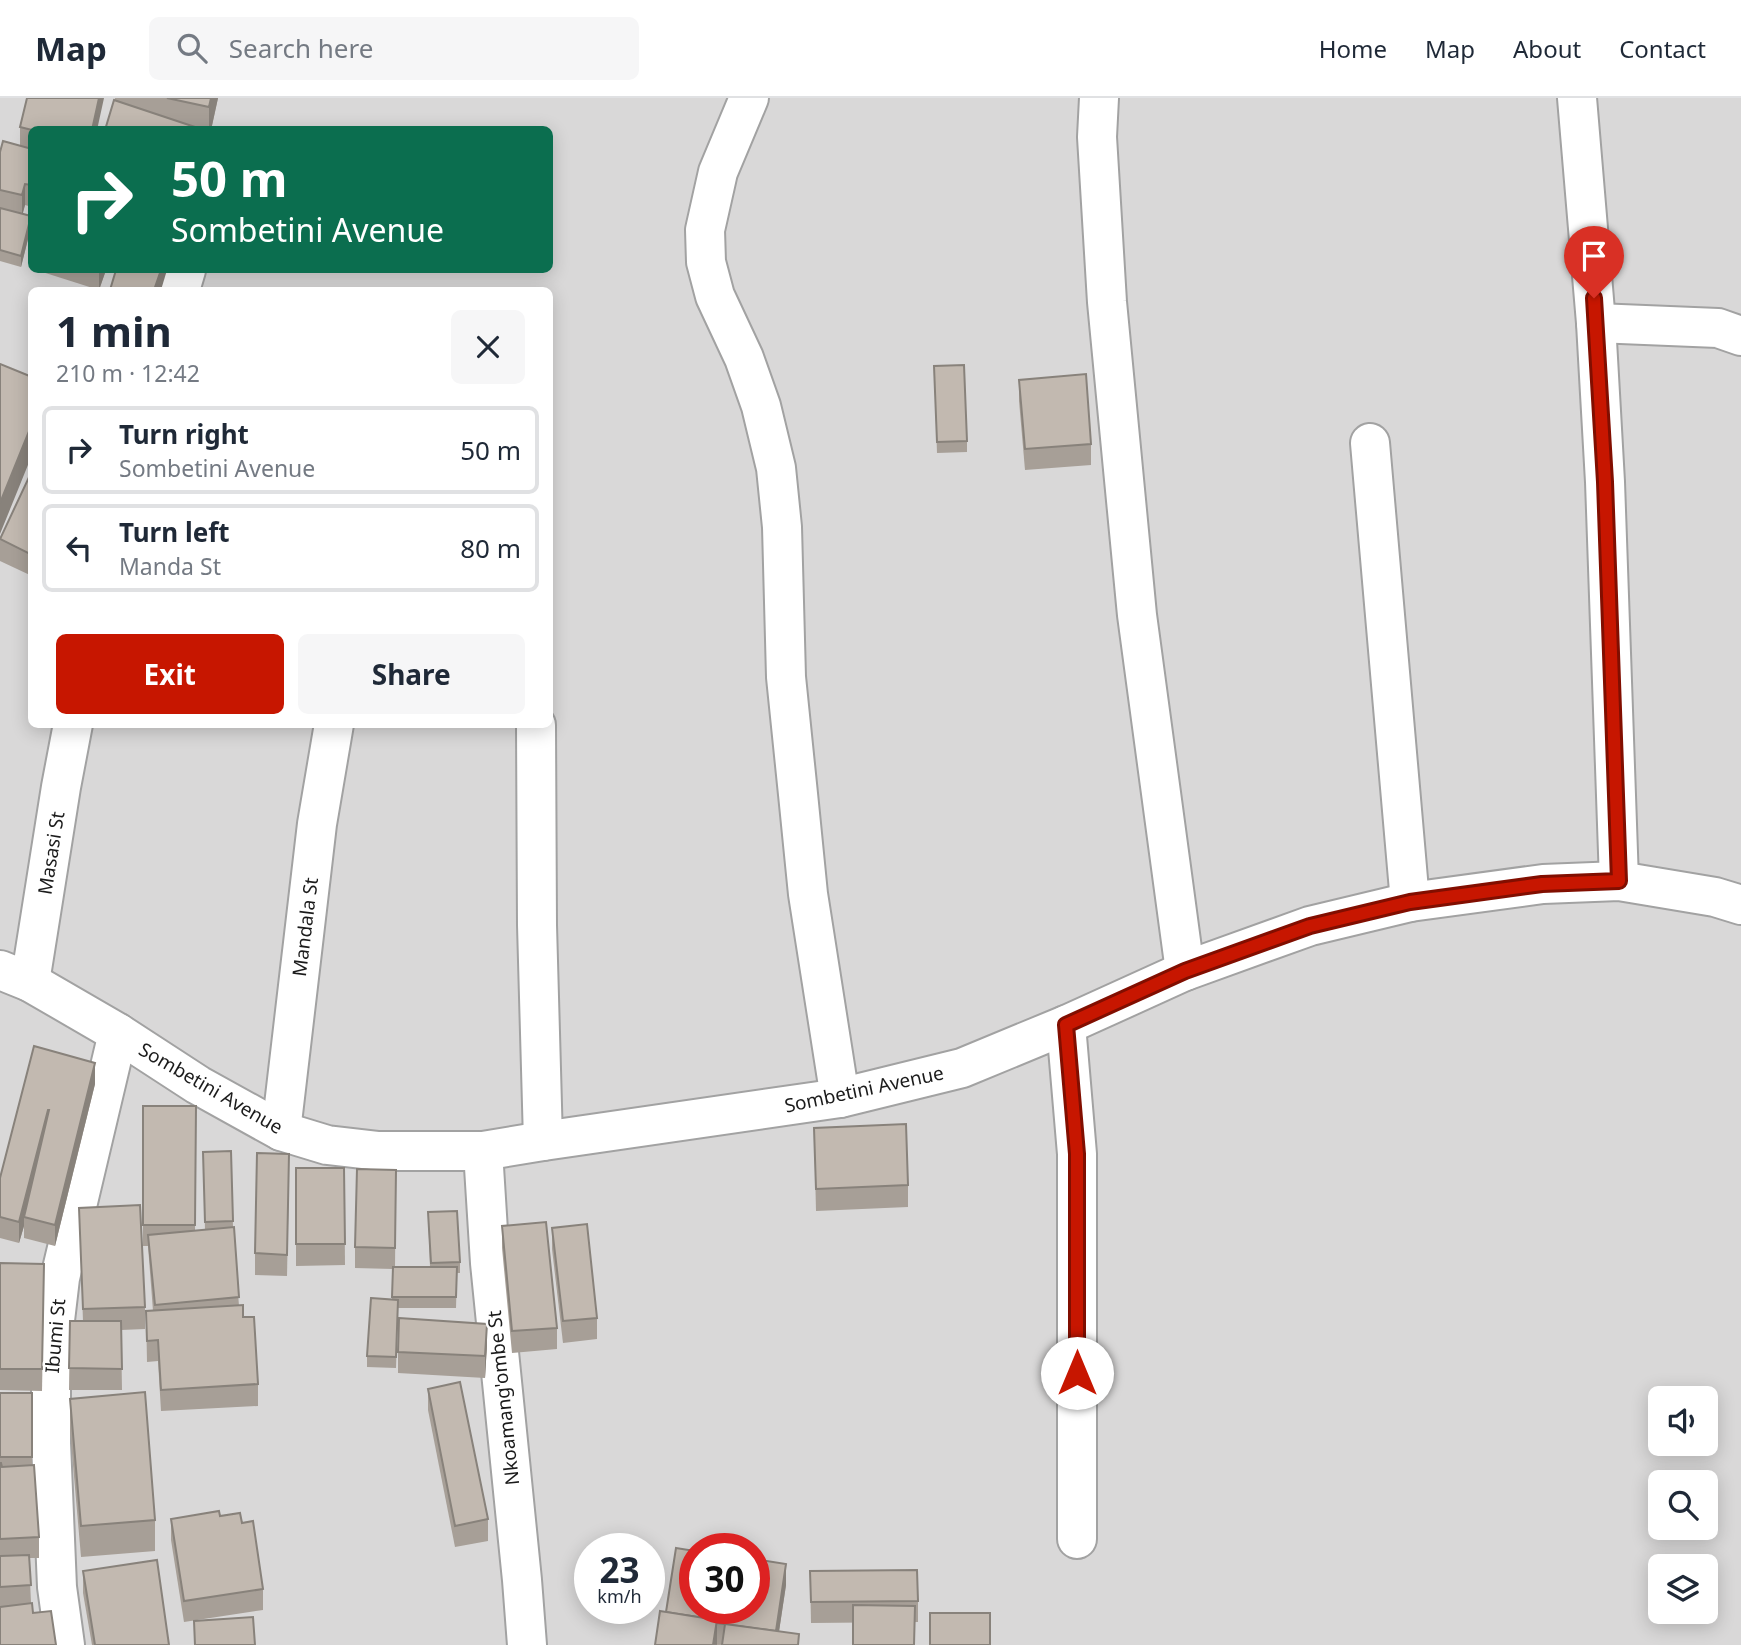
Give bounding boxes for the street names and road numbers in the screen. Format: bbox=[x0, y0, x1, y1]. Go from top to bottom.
street label: Masasi St bbox=[32, 809, 70, 896]
street label: Mandala St bbox=[286, 876, 324, 978]
street label: Sombetini Avenue bbox=[134, 1036, 288, 1140]
street label: Sombetini Avenue bbox=[782, 1059, 946, 1119]
street label: Ibumi St bbox=[39, 1297, 71, 1374]
street label: Nkoamang'ombe St bbox=[481, 1309, 525, 1487]

